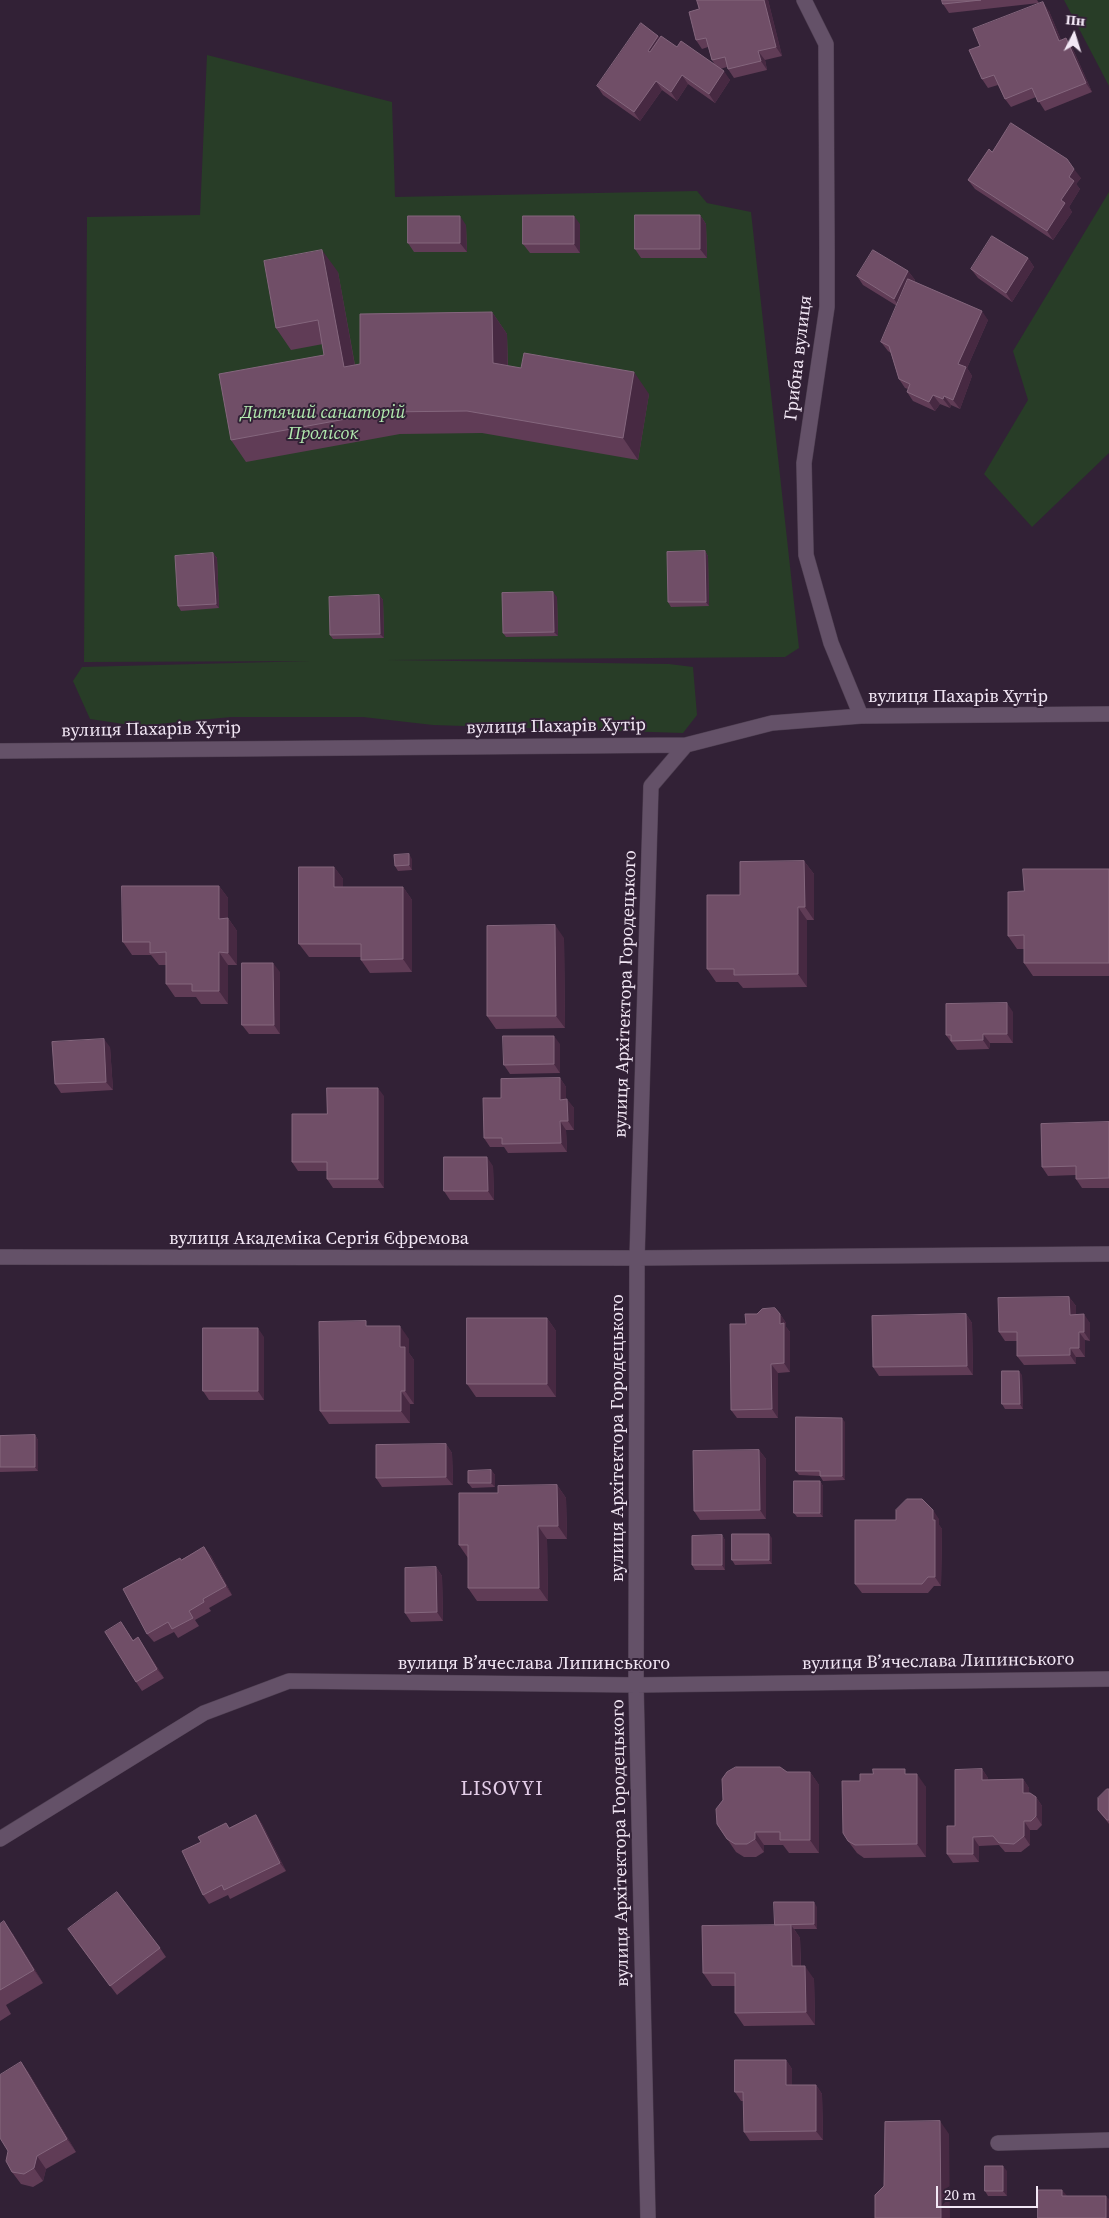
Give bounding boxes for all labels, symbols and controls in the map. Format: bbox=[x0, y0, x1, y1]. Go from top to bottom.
text: Пн bbox=[1065, 9, 1086, 31]
north arrow bbox=[1049, 10, 1099, 60]
street label: Грибна вулиця bbox=[781, 294, 817, 422]
park label: Дитячий санаторій Пролісок bbox=[241, 402, 405, 444]
street label: вулиця Пахарів Хутір bbox=[868, 686, 1048, 708]
street label: вулиця Пахарів Хутір bbox=[466, 715, 646, 739]
street label: вулиця Пахарів Хутір bbox=[61, 718, 241, 742]
street label: вулиця Архітектора Городецького bbox=[610, 850, 642, 1138]
street label: вулиця Академіка Сергія Єфремова bbox=[169, 1228, 469, 1250]
street label: вулиця Архітектора Городецького bbox=[607, 1294, 629, 1582]
street label: вулиця Вʼячеслава Липинського bbox=[802, 1649, 1074, 1675]
street label: вулиця Вʼячеслава Липинського bbox=[398, 1653, 670, 1675]
street label: вулиця Архітектора Городецького bbox=[608, 1699, 634, 1987]
district label: LISOVYI bbox=[460, 1778, 544, 1802]
scale bar bbox=[939, 2176, 1042, 2208]
text: 20 m bbox=[944, 2184, 976, 2205]

